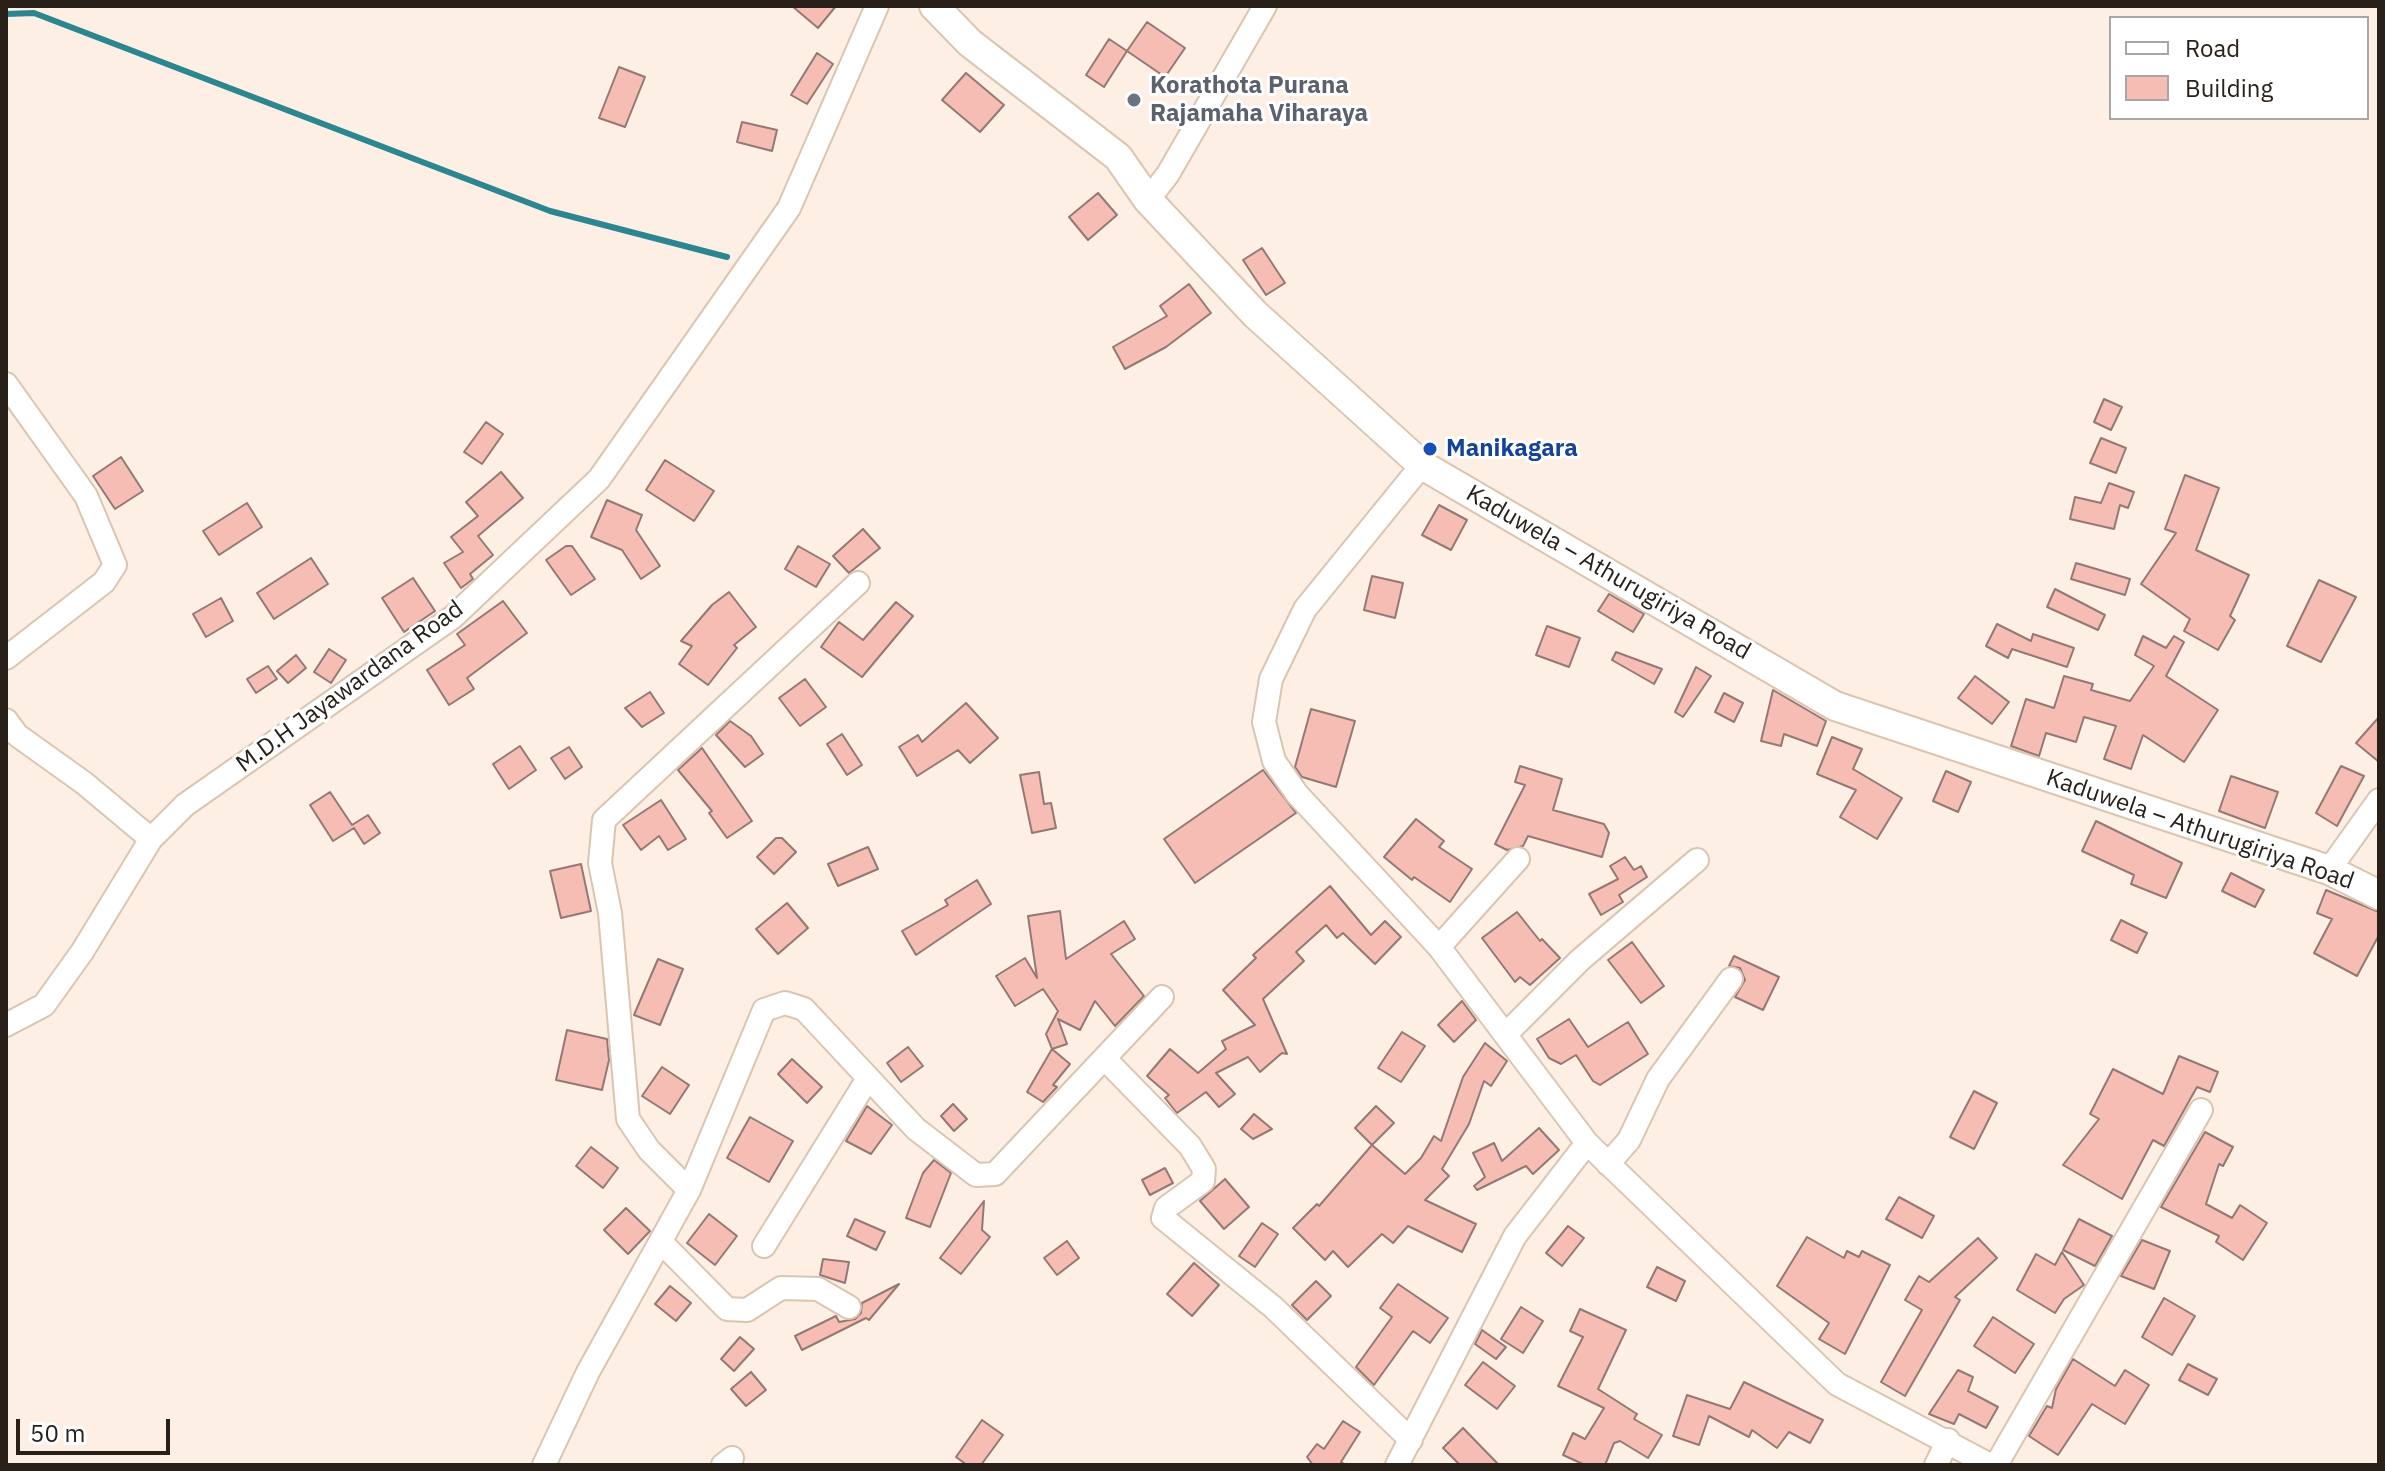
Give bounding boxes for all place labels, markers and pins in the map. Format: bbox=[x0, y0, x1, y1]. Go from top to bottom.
place label: Korathota Purana Rajamaha Viharaya bbox=[1150, 72, 1368, 128]
marker: Korathota Purana Rajamaha Viharaya bbox=[1125, 91, 1143, 109]
place label: Manikagara bbox=[1446, 435, 1578, 463]
marker: Manikagara bbox=[1421, 440, 1439, 458]

